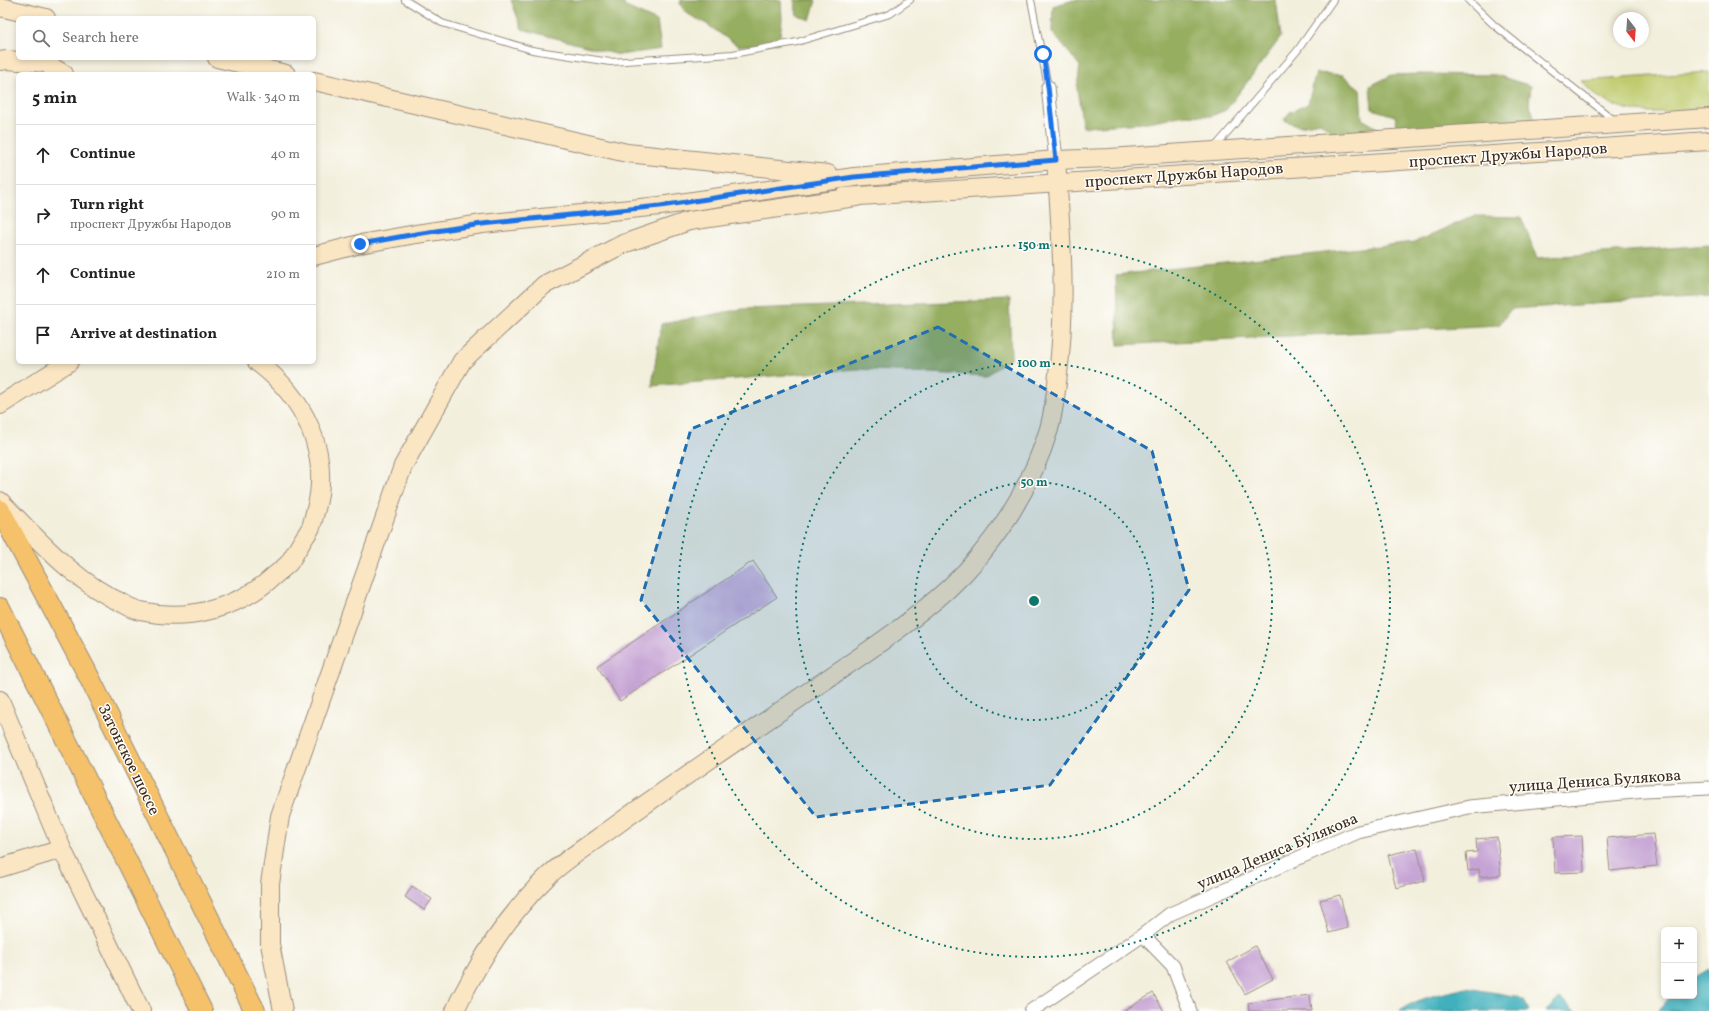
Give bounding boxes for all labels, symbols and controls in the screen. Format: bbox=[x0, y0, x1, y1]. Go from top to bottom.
north arrow bbox=[1613, 12, 1649, 48]
search box bbox=[16, 16, 316, 60]
icon: search bbox=[30, 27, 52, 49]
text: Search here bbox=[62, 28, 139, 49]
route start bbox=[1034, 45, 1052, 63]
text: 5 min bbox=[32, 87, 77, 110]
text: Walk · 340 m bbox=[227, 89, 300, 107]
street label: проспект Дружбы Народов bbox=[1408, 138, 1608, 174]
icon: ahead bbox=[32, 144, 54, 166]
text: Continue bbox=[70, 144, 135, 165]
text: 40 m bbox=[271, 146, 300, 164]
street label: проспект Дружбы Народов bbox=[1084, 158, 1284, 194]
text: Turn right bbox=[70, 195, 144, 216]
icon: right bbox=[32, 204, 54, 226]
text: 90 m bbox=[271, 206, 300, 224]
text: проспект Дружбы Народов bbox=[70, 216, 231, 234]
route end bbox=[351, 235, 369, 253]
text: 150 m bbox=[1018, 238, 1050, 254]
icon: ahead bbox=[32, 264, 54, 286]
text: Continue bbox=[70, 264, 135, 285]
text: 210 m bbox=[266, 266, 300, 284]
icon: arrive bbox=[32, 324, 54, 346]
text: Arrive at destination bbox=[70, 324, 217, 345]
text: 100 m bbox=[1017, 356, 1051, 372]
text: 50 m bbox=[1020, 475, 1048, 491]
centre of rings bbox=[1027, 594, 1041, 608]
street label: Затонское шоссе bbox=[92, 701, 165, 819]
street label: улица Дениса Булякова bbox=[1508, 765, 1682, 799]
street label: улица Дениса Булякова bbox=[1194, 808, 1362, 896]
map controls bbox=[1661, 927, 1697, 999]
button: + bbox=[1661, 927, 1697, 963]
button: − bbox=[1661, 963, 1697, 999]

